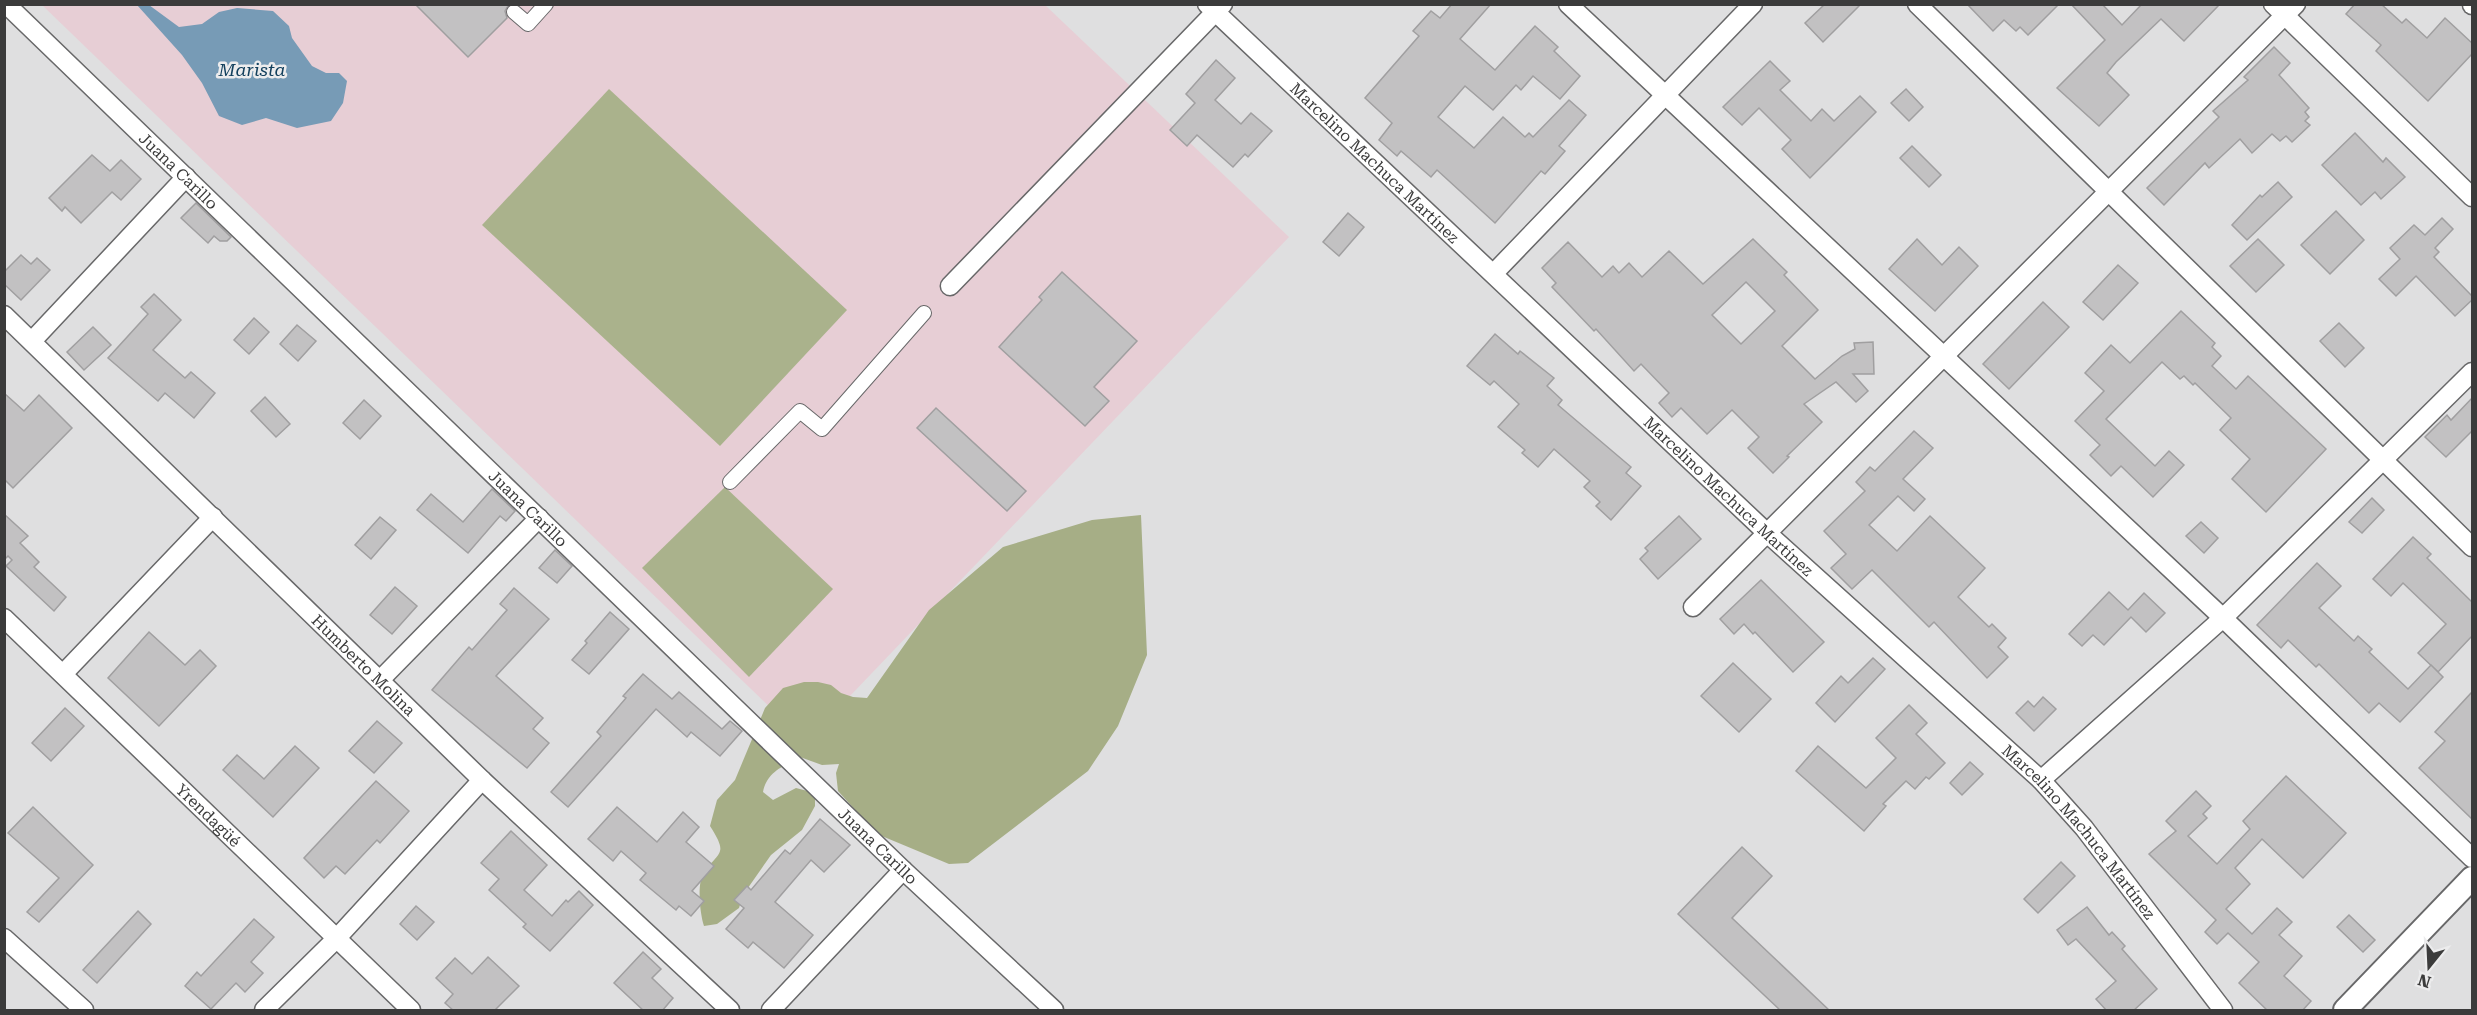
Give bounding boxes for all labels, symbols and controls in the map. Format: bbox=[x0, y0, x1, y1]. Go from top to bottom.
water label: Marista bbox=[218, 59, 286, 80]
street label: Marcelino Machuca Martínez bbox=[1287, 79, 1463, 247]
street label: Juana Carillo bbox=[135, 128, 222, 213]
street label: Marcelino Machuca Martínez bbox=[1640, 412, 1818, 580]
street label: Juana Carillo bbox=[485, 466, 572, 551]
street label: Humberto Molina bbox=[308, 610, 420, 720]
street label: Marcelino Machuca Martínez bbox=[1999, 740, 2160, 923]
street label: Yrendagüé bbox=[172, 779, 245, 851]
street label: Juana Carillo bbox=[835, 804, 922, 888]
north arrow bbox=[2399, 937, 2459, 997]
text: N bbox=[2416, 970, 2433, 992]

